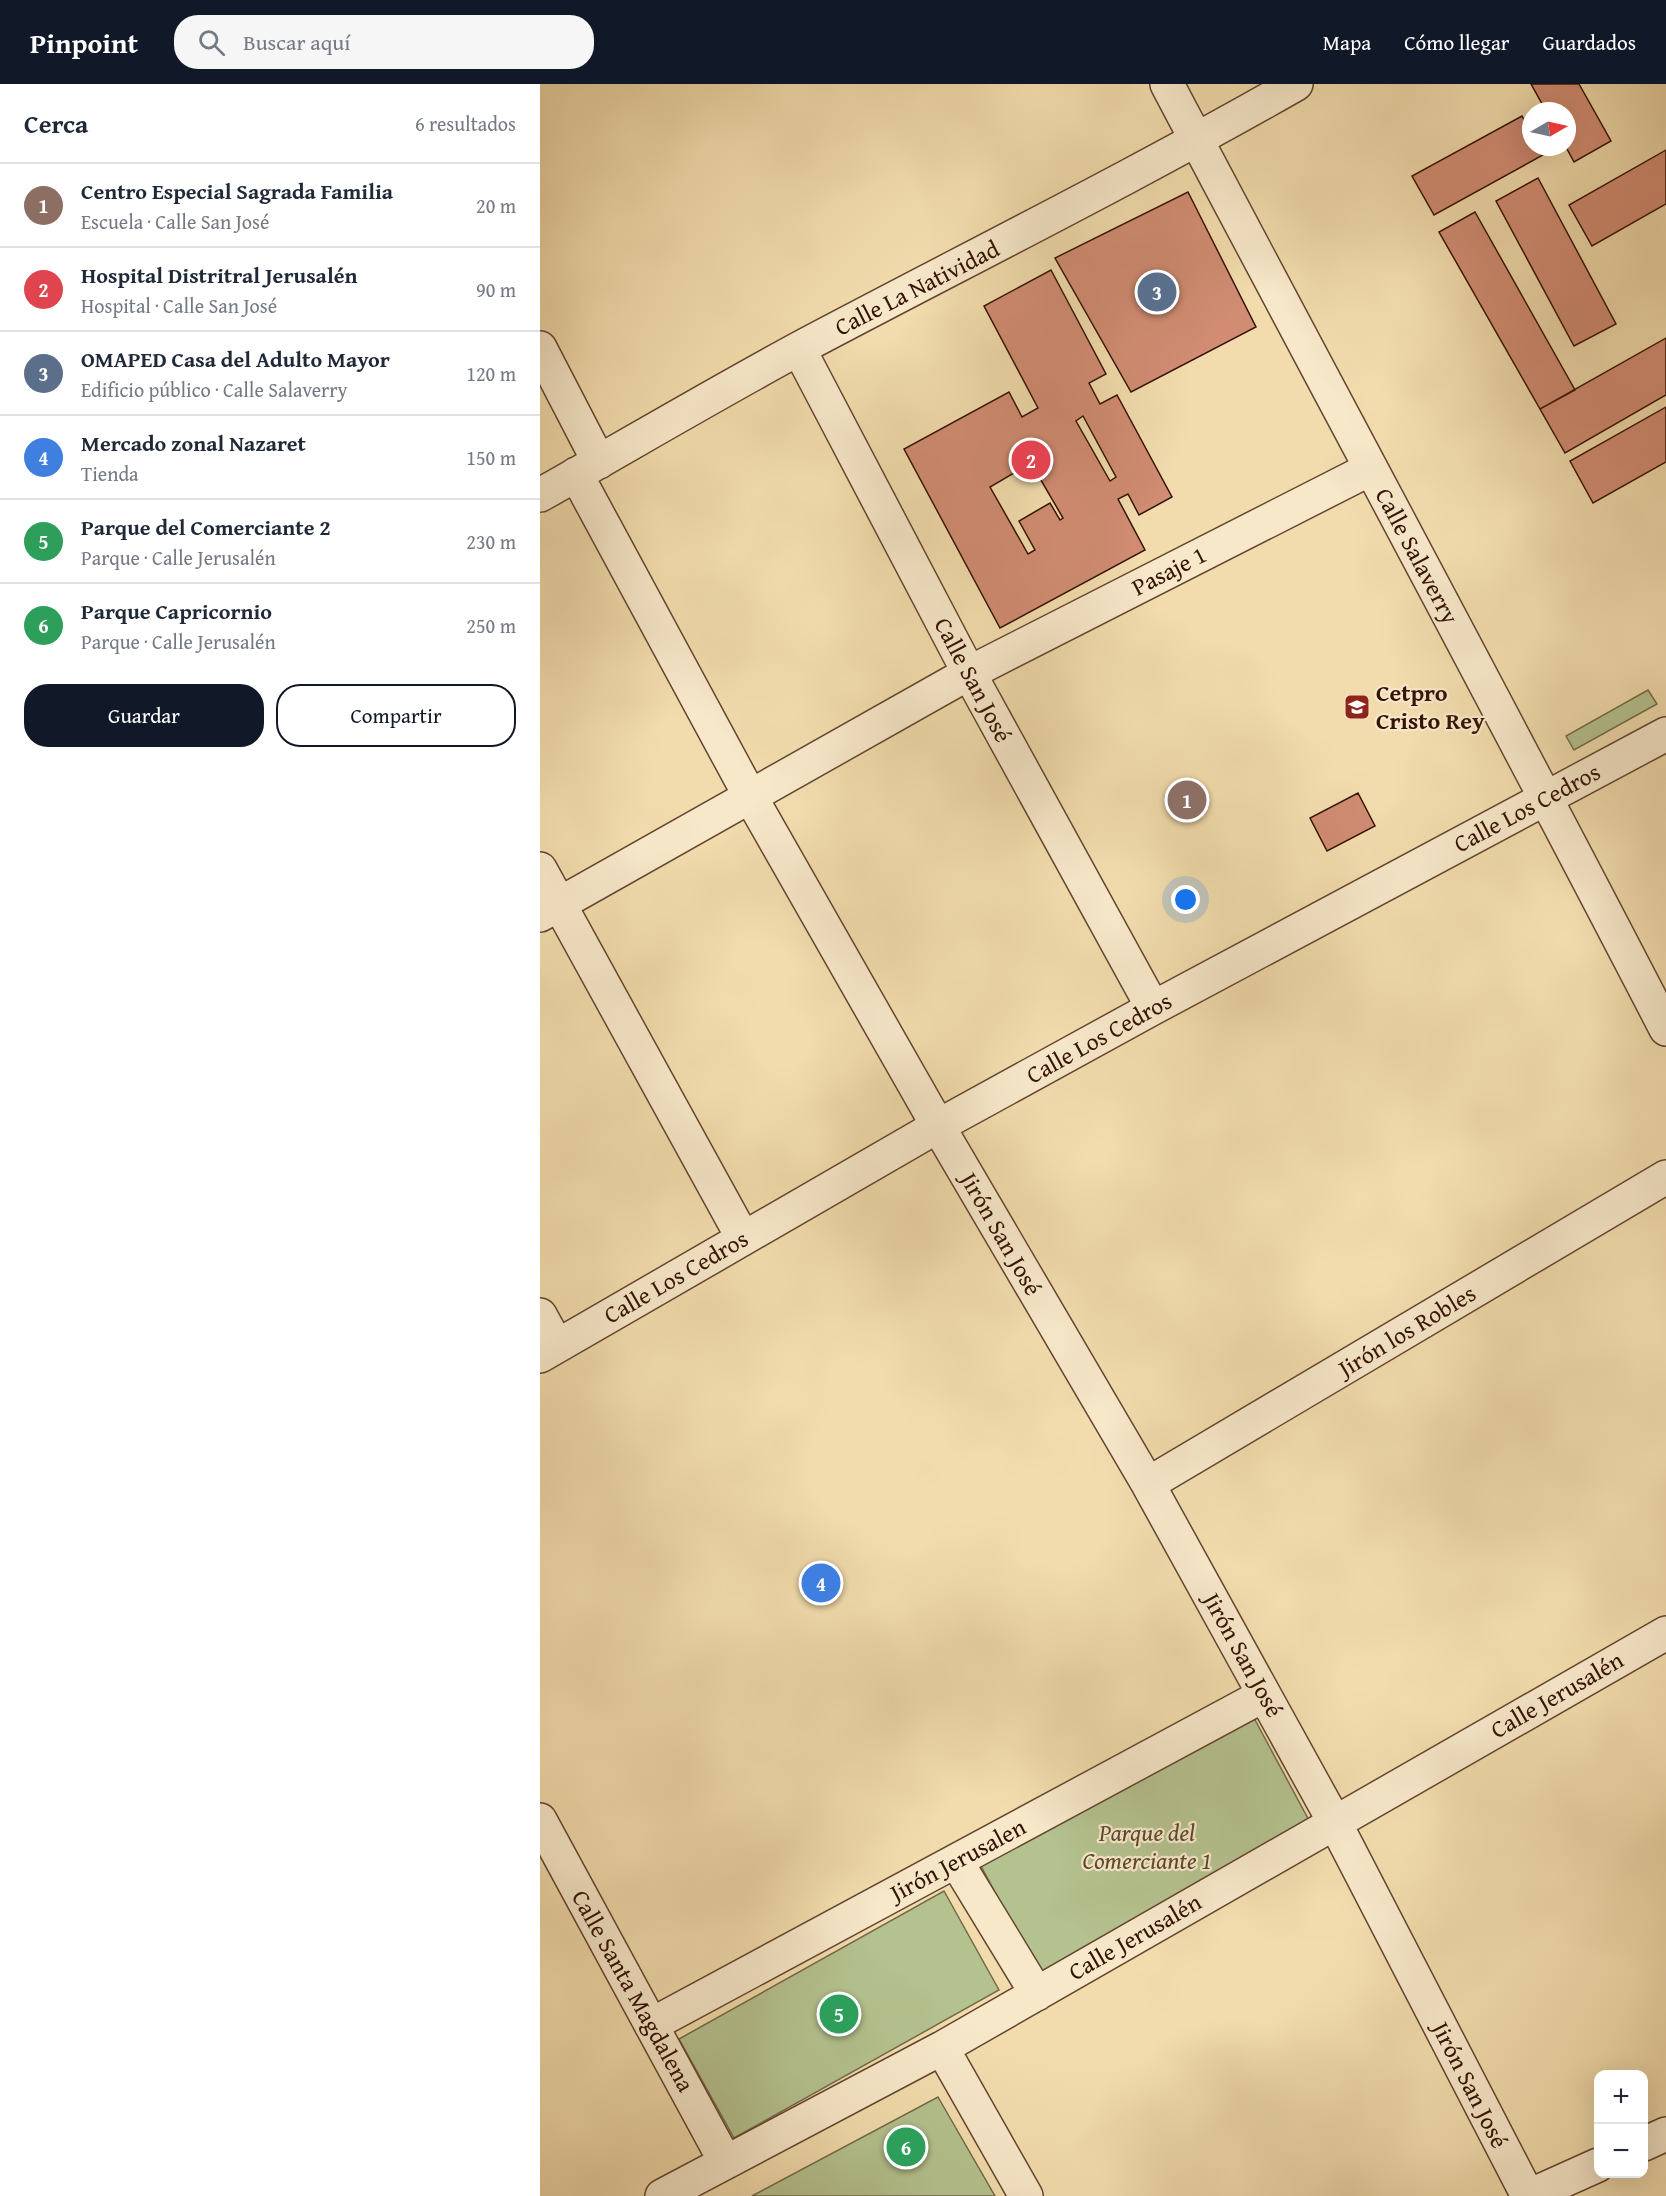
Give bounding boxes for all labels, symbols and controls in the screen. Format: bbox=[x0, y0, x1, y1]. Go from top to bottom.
search box bbox=[174, 15, 594, 69]
text: Pinpoint bbox=[30, 22, 138, 63]
icon: search bbox=[195, 26, 228, 59]
text: Buscar aquí bbox=[243, 26, 350, 58]
text: Mapa bbox=[1323, 27, 1371, 58]
text: Cómo llegar bbox=[1404, 27, 1509, 58]
text: Guardados bbox=[1542, 27, 1636, 58]
north arrow bbox=[1522, 102, 1576, 156]
text: Cerca bbox=[24, 104, 88, 143]
text: 6 resultados bbox=[415, 109, 516, 138]
text: Centro Especial Sagrada Familia bbox=[81, 175, 393, 207]
text: 1 bbox=[38, 191, 49, 220]
text: 20 m bbox=[476, 191, 516, 220]
text: Escuela · Calle San José bbox=[81, 207, 269, 236]
street label: Calle La Natividad bbox=[828, 231, 1005, 344]
text: Hospital Distritral Jerusalén bbox=[81, 259, 358, 291]
pin: 3 bbox=[1138, 270, 1176, 314]
text: 2 bbox=[38, 275, 49, 304]
text: 90 m bbox=[476, 275, 516, 304]
text: Hospital · Calle San José bbox=[81, 291, 277, 320]
text: OMAPED Casa del Adulto Mayor bbox=[81, 343, 390, 375]
text: 3 bbox=[38, 359, 49, 388]
text: 120 m bbox=[466, 359, 516, 388]
text: Edificio público · Calle Salaverry bbox=[81, 375, 348, 404]
text: Mercado zonal Nazaret bbox=[81, 427, 306, 459]
pin: 2 bbox=[1012, 438, 1050, 482]
text: 4 bbox=[38, 443, 49, 472]
text: 150 m bbox=[466, 443, 516, 472]
text: Tienda bbox=[81, 459, 139, 488]
street label: Calle Salaverry bbox=[1367, 482, 1468, 630]
text: Parque del Comerciante 2 bbox=[81, 511, 331, 543]
text: 5 bbox=[38, 527, 49, 556]
text: 230 m bbox=[466, 527, 516, 556]
street label: Pasaje 1 bbox=[1125, 537, 1212, 604]
text: Parque · Calle Jerusalén bbox=[81, 543, 276, 572]
text: Parque Capricornio bbox=[81, 595, 272, 627]
text: 6 bbox=[38, 611, 49, 640]
text: 250 m bbox=[466, 611, 516, 640]
street label: Calle San José bbox=[926, 611, 1021, 748]
text: Parque · Calle Jerusalén bbox=[81, 627, 276, 656]
place label: Cetpro Cristo Rey bbox=[1376, 675, 1485, 738]
button: Guardar bbox=[24, 684, 264, 747]
button: Compartir bbox=[276, 684, 516, 747]
school or university icon: Cetpro Cristo Rey bbox=[1342, 692, 1372, 722]
street label: Calle Los Cedros bbox=[1447, 754, 1606, 861]
pin: 1 bbox=[1168, 778, 1206, 822]
your location bbox=[1171, 885, 1200, 914]
street label: Calle Los Cedros bbox=[1020, 983, 1178, 1092]
street label: Jirón San José bbox=[950, 1163, 1051, 1302]
street label: Calle Los Cedros bbox=[597, 1221, 754, 1332]
street label: Jirón los Robles bbox=[1329, 1276, 1482, 1387]
pin: 4 bbox=[802, 1560, 840, 1606]
street label: Jirón San José bbox=[1193, 1583, 1292, 1723]
street label: Calle Jerusalén bbox=[1484, 1642, 1630, 1747]
street label: Jirón Jerusalen bbox=[881, 1809, 1032, 1911]
park label: Parque del Comerciante 1 bbox=[1082, 1815, 1212, 1878]
street label: Calle Santa Magdalena bbox=[563, 1883, 704, 2099]
street label: Calle Jerusalén bbox=[1062, 1884, 1208, 1989]
pin: 5 bbox=[820, 1992, 858, 2036]
street label: Jirón San José bbox=[1422, 2013, 1517, 2154]
map controls bbox=[1594, 2070, 1648, 2178]
button: + bbox=[1594, 2070, 1648, 2124]
pin: 6 bbox=[886, 2124, 926, 2170]
button: − bbox=[1594, 2124, 1648, 2178]

